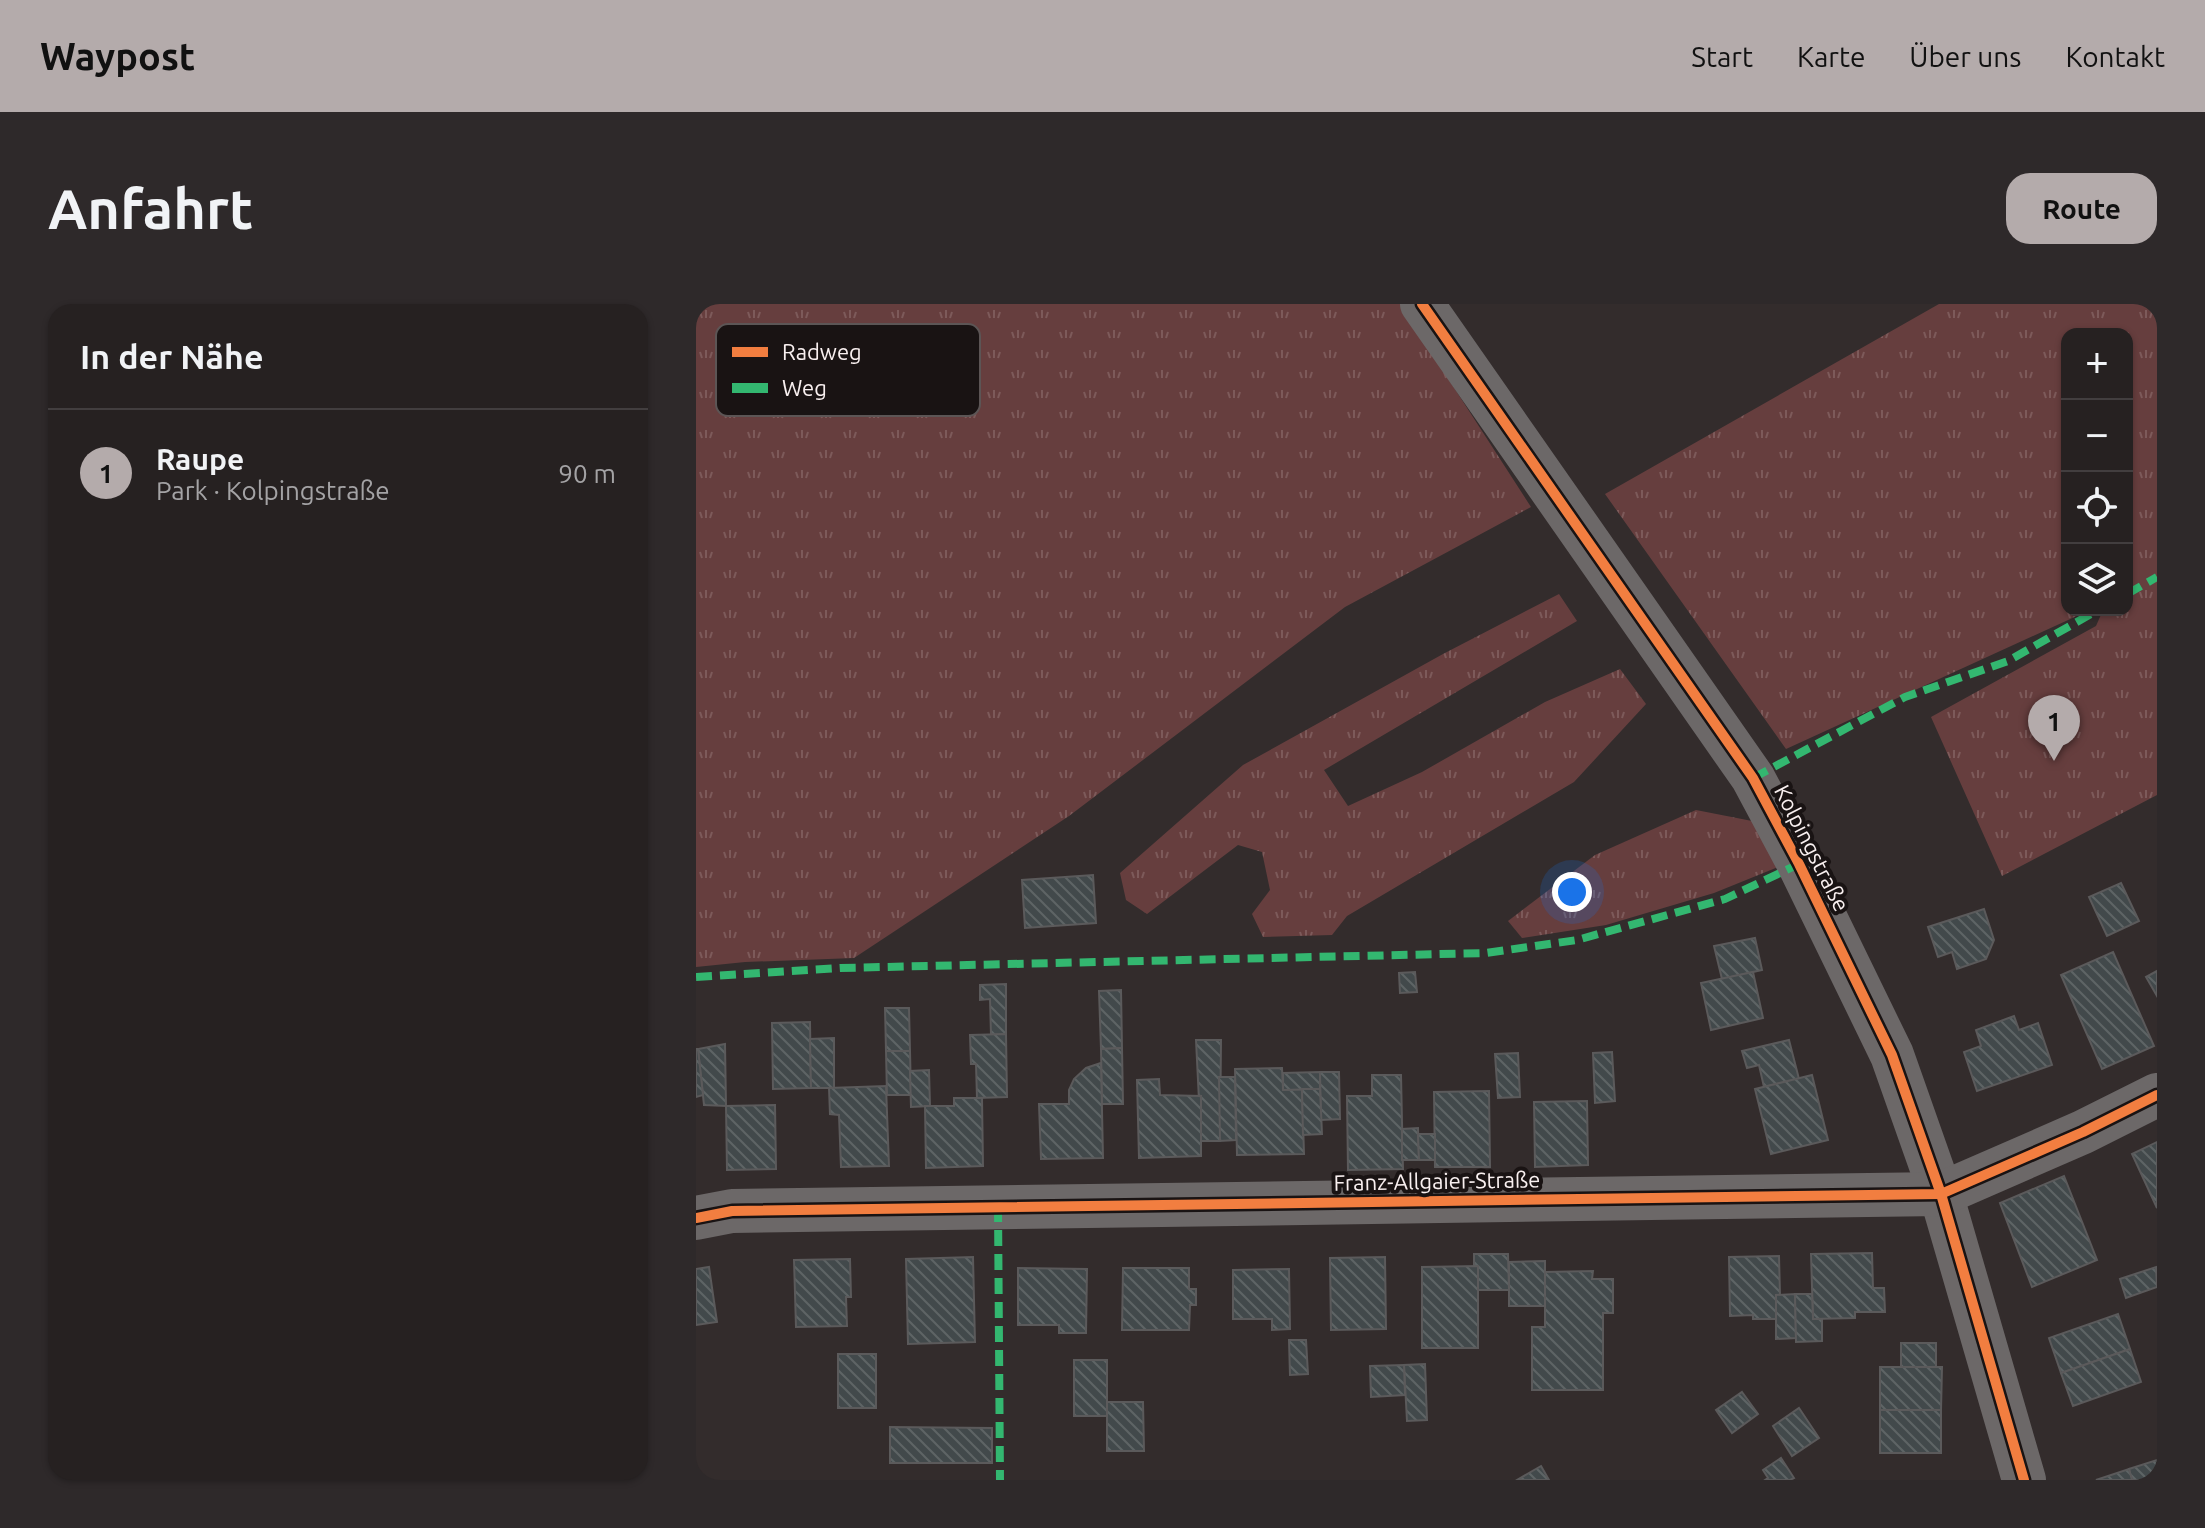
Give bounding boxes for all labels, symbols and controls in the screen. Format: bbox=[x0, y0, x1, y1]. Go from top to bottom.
text: Waypost bbox=[40, 35, 195, 77]
text: Start bbox=[1691, 41, 1753, 72]
text: Karte bbox=[1797, 41, 1865, 72]
text: Über uns bbox=[1909, 41, 2021, 72]
text: Kontakt bbox=[2065, 41, 2165, 72]
button: Route bbox=[2006, 173, 2157, 244]
text: Anfahrt bbox=[48, 177, 253, 240]
legend bbox=[716, 324, 980, 416]
map controls bbox=[2061, 328, 2133, 616]
button: + bbox=[2061, 328, 2133, 400]
text: In der Nähe bbox=[80, 337, 263, 375]
text: Radweg bbox=[782, 339, 862, 364]
text: Weg bbox=[782, 375, 827, 400]
button: − bbox=[2061, 400, 2133, 472]
text: Raupe bbox=[156, 442, 244, 476]
text: 1 bbox=[99, 459, 113, 488]
text: 90 m bbox=[558, 459, 616, 488]
button: locate bbox=[2061, 472, 2133, 544]
text: Park · Kolpingstraße bbox=[156, 476, 390, 505]
button: layers bbox=[2061, 544, 2133, 616]
pin: 1 bbox=[2028, 695, 2080, 761]
street label: Kolpingstraße bbox=[1770, 780, 1855, 915]
your location bbox=[1552, 872, 1592, 912]
street label: Franz-Allgaier-Straße bbox=[1333, 1166, 1541, 1195]

